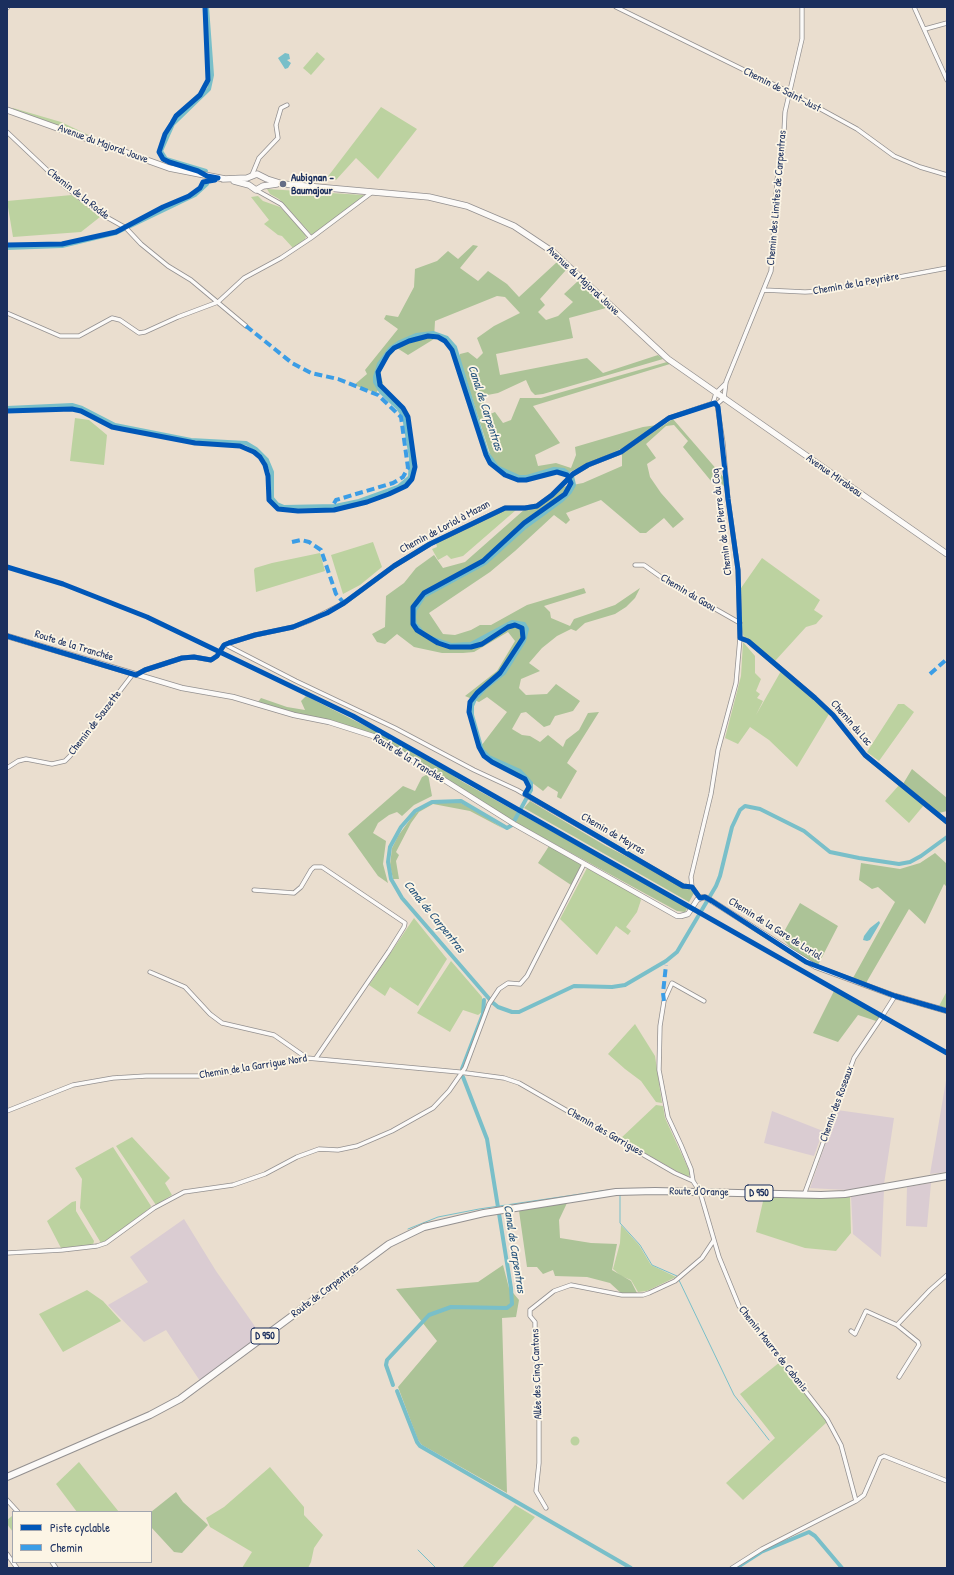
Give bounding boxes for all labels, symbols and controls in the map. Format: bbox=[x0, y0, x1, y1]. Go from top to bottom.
street label: Chemin de Saint-Just bbox=[741, 65, 823, 115]
street label: Avenue du Majoral Jouve bbox=[56, 122, 150, 166]
street label: Chemin des Limites de Carpentras bbox=[765, 130, 789, 266]
street label: Chemin de la Rodde bbox=[44, 165, 112, 223]
place label: Aubignan - Baumajour bbox=[291, 171, 334, 197]
marker: Aubignan - Baumajour bbox=[278, 179, 288, 189]
street label: Avenue du Majoral Jouve bbox=[544, 244, 622, 318]
street label: Chemin de la Peyrière bbox=[812, 270, 900, 298]
water label: Canal de Carpentras bbox=[464, 364, 506, 452]
street label: Avenue Mirabeau bbox=[803, 452, 865, 500]
street label: Chemin de la Pierre du Coq bbox=[709, 468, 735, 576]
street label: Chemin de Loriol à Mazan bbox=[398, 498, 492, 556]
street label: Chemin du Gaou bbox=[658, 571, 718, 615]
street label: Route de la Tranchée bbox=[33, 628, 115, 664]
street label: Chemin de Sauzette bbox=[66, 688, 124, 758]
street label: Chemin du Lac bbox=[828, 697, 874, 749]
street label: Route de la Tranchée bbox=[371, 732, 447, 786]
street label: Chemin de Meyras bbox=[579, 810, 647, 858]
water label: Canal de Carpentras bbox=[400, 878, 468, 956]
street label: Chemin de la Gare de Loriol bbox=[726, 895, 824, 963]
street label: Chemin de la Garrigue Nord bbox=[198, 1052, 308, 1082]
street label: Chemin des Roseaux bbox=[817, 1064, 857, 1144]
street label: Chemin des Garrigues bbox=[564, 1105, 646, 1159]
street label: Route d'Orange bbox=[669, 1185, 729, 1199]
road number: D 950 bbox=[745, 1185, 773, 1201]
water label: Canal de Carpentras bbox=[500, 1204, 528, 1294]
street label: Route de Carpentras bbox=[289, 1261, 361, 1321]
street label: Chemin Mourre de Cabanis bbox=[735, 1303, 811, 1395]
road number: D 950 bbox=[251, 1328, 279, 1344]
street label: Allée des Cinq Cantons bbox=[529, 1328, 545, 1420]
legend bbox=[12, 1511, 152, 1563]
text: Piste cyclable bbox=[50, 1519, 110, 1536]
text: Chemin bbox=[50, 1539, 83, 1556]

